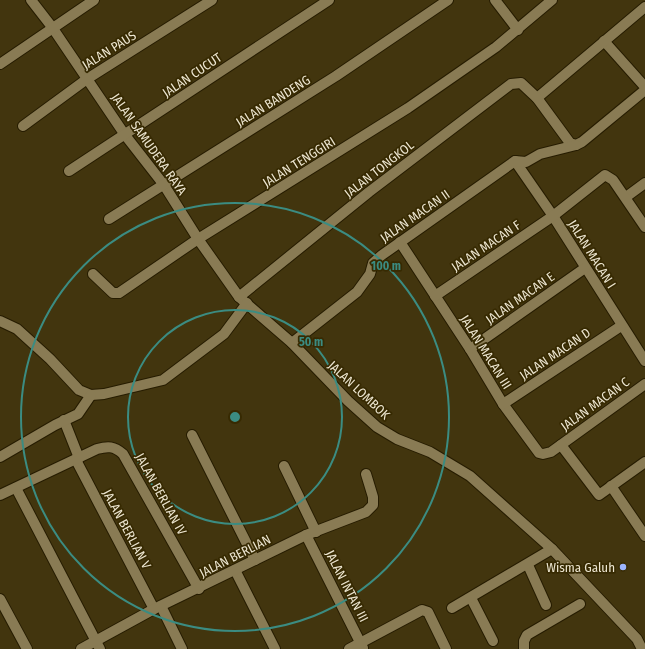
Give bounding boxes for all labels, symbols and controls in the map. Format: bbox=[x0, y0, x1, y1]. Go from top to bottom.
street label: JALAN PAUS bbox=[79, 28, 139, 72]
street label: JALAN CUCUT bbox=[160, 50, 224, 100]
street label: JALAN BANDENG bbox=[233, 72, 313, 130]
street label: JALAN SAMUDERA RAYA bbox=[108, 90, 190, 198]
street label: JALAN TENGGIRI bbox=[260, 134, 338, 190]
street label: JALAN TONGKOL bbox=[341, 137, 417, 201]
street label: JALAN MACAN II bbox=[377, 187, 453, 245]
street label: JALAN MACAN F bbox=[449, 217, 524, 275]
street label: JALAN MACAN I bbox=[565, 217, 619, 291]
text: 100 m bbox=[371, 259, 401, 273]
street label: JALAN MACAN E bbox=[483, 269, 557, 327]
street label: JALAN MACAN III bbox=[457, 312, 515, 392]
street label: JALAN MACAN D bbox=[517, 325, 593, 383]
text: 50 m bbox=[299, 335, 323, 349]
street label: JALAN LOMBOK bbox=[325, 358, 393, 422]
street label: JALAN MACAN C bbox=[558, 374, 632, 434]
centre of rings bbox=[228, 410, 242, 424]
street label: JALAN BERLIAN IV bbox=[132, 450, 190, 538]
street label: JALAN BERLIAN V bbox=[100, 487, 154, 572]
street label: JALAN BERLIAN bbox=[197, 532, 273, 580]
street label: JALAN INTAN III bbox=[322, 548, 372, 624]
place label: Wisma Galuh bbox=[546, 560, 615, 575]
marker: Wisma Galuh bbox=[618, 562, 628, 572]

